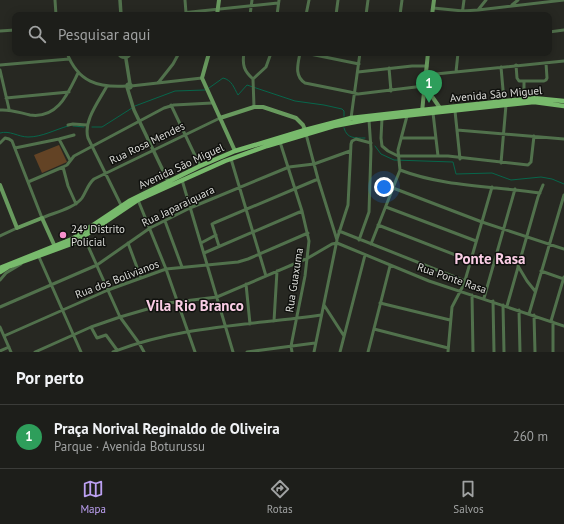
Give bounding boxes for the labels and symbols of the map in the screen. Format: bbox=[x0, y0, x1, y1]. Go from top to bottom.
pin: 1 bbox=[416, 70, 442, 103]
street label: Avenida São Miguel bbox=[449, 83, 543, 105]
street label: Rua Rosa Mendes bbox=[107, 119, 187, 167]
street label: Avenida São Miguel bbox=[136, 140, 227, 192]
your location bbox=[374, 177, 394, 197]
street label: Rua Japaraiquara bbox=[139, 182, 217, 230]
place label: 24º Distrito Policial bbox=[71, 222, 125, 249]
marker: 24º Distrito Policial bbox=[58, 230, 68, 240]
street label: Rua Guaxuma bbox=[282, 247, 306, 313]
district label: Ponte Rasa bbox=[454, 249, 526, 268]
street label: Rua dos Bolivianos bbox=[73, 256, 161, 301]
street label: Rua Ponte Rasa bbox=[415, 260, 489, 296]
district label: Vila Rio Branco bbox=[145, 296, 244, 315]

